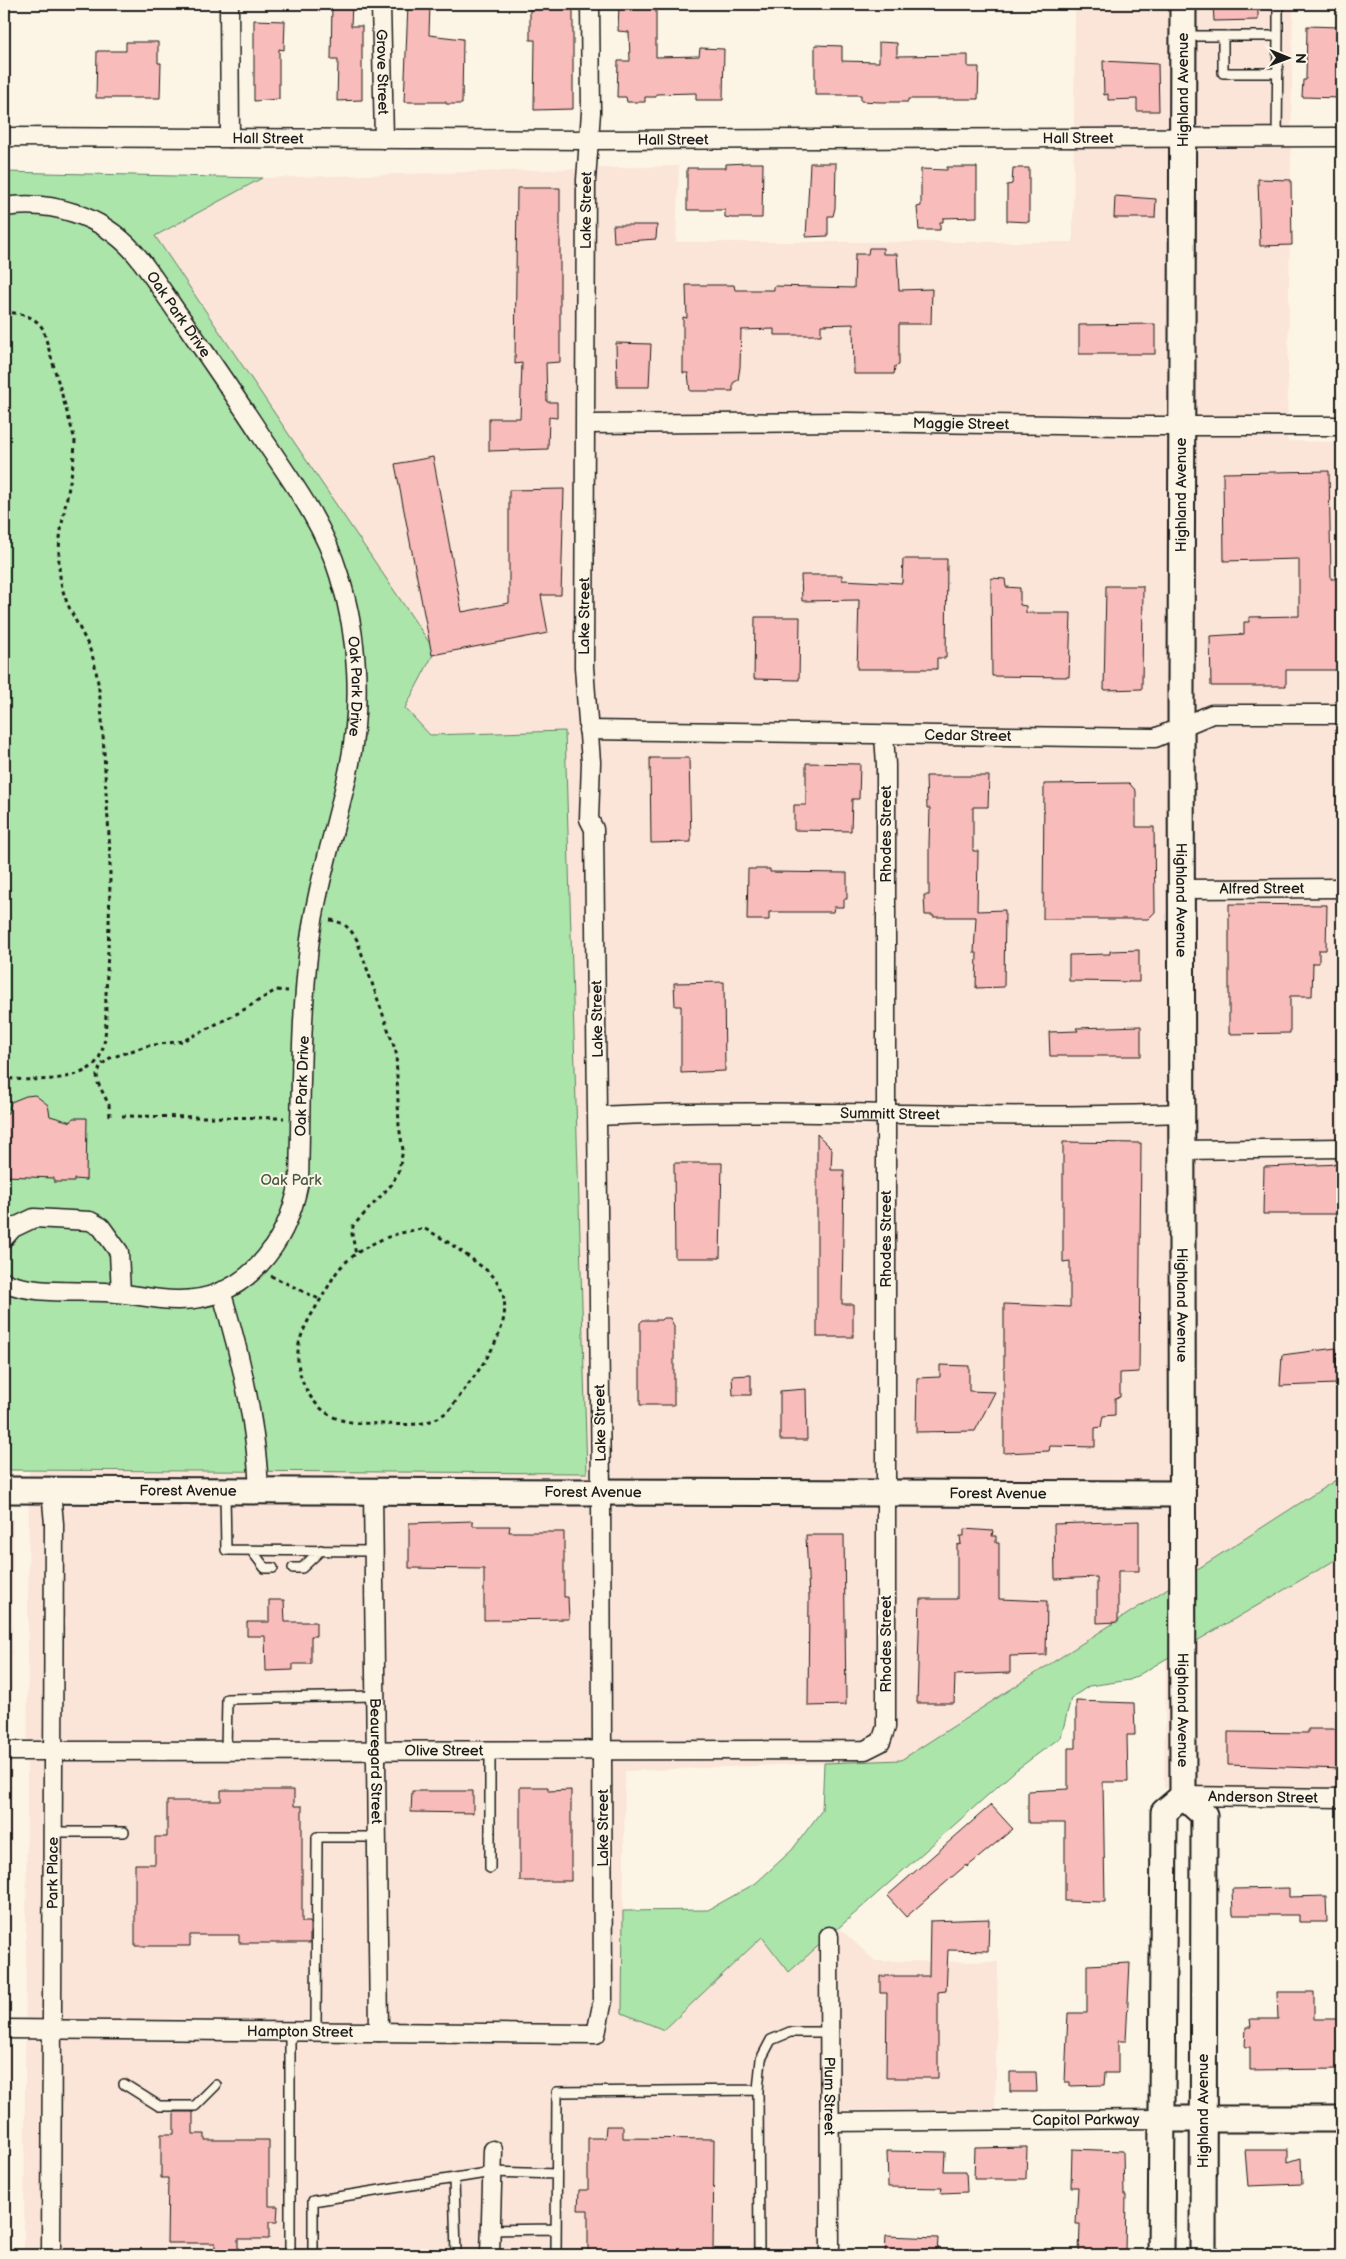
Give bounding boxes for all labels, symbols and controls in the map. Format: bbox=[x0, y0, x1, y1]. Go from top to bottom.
street label: Grove Street bbox=[372, 29, 392, 115]
north arrow bbox=[1264, 32, 1314, 82]
street label: Highland Avenue bbox=[1174, 33, 1193, 147]
text: N bbox=[1292, 53, 1309, 64]
street label: Hall Street bbox=[232, 129, 304, 149]
street label: Hall Street bbox=[1042, 129, 1114, 148]
street label: Hall Street bbox=[637, 131, 709, 150]
street label: Lake Street bbox=[577, 170, 597, 249]
street label: Oak Park Drive bbox=[142, 268, 215, 362]
street label: Maggie Street bbox=[913, 414, 1010, 434]
street label: Highland Avenue bbox=[1172, 438, 1191, 552]
street label: Lake Street bbox=[575, 577, 594, 655]
street label: Oak Park Drive bbox=[343, 635, 366, 738]
street label: Cedar Street bbox=[924, 726, 1012, 746]
street label: Rhodes Street bbox=[877, 785, 896, 883]
street label: Highland Avenue bbox=[1171, 843, 1190, 957]
street label: Alfred Street bbox=[1220, 879, 1305, 899]
street label: Lake Street bbox=[587, 980, 608, 1058]
street label: Oak Park Drive bbox=[291, 1035, 314, 1137]
street label: Summitt Street bbox=[840, 1104, 940, 1125]
park label: Oak Park bbox=[260, 1171, 322, 1190]
street label: Rhodes Street bbox=[877, 1190, 896, 1288]
street label: Highland Avenue bbox=[1172, 1248, 1191, 1362]
street label: Lake Street bbox=[590, 1384, 611, 1462]
street label: Forest Avenue bbox=[139, 1481, 237, 1501]
street label: Forest Avenue bbox=[544, 1483, 642, 1502]
street label: Forest Avenue bbox=[949, 1484, 1047, 1504]
street label: Rhodes Street bbox=[877, 1595, 896, 1693]
street label: Highland Avenue bbox=[1173, 1653, 1192, 1767]
street label: Beauregard Street bbox=[365, 1698, 386, 1824]
street label: Olive Street bbox=[405, 1741, 484, 1761]
street label: Anderson Street bbox=[1208, 1787, 1319, 1808]
street label: Lake Street bbox=[594, 1789, 613, 1867]
street label: Park Place bbox=[43, 1837, 63, 1909]
street label: Hampton Street bbox=[247, 2022, 354, 2042]
street label: Highland Avenue bbox=[1194, 2054, 1213, 2168]
street label: Plum Street bbox=[819, 2057, 839, 2136]
street label: Capitol Parkway bbox=[1032, 2110, 1140, 2130]

